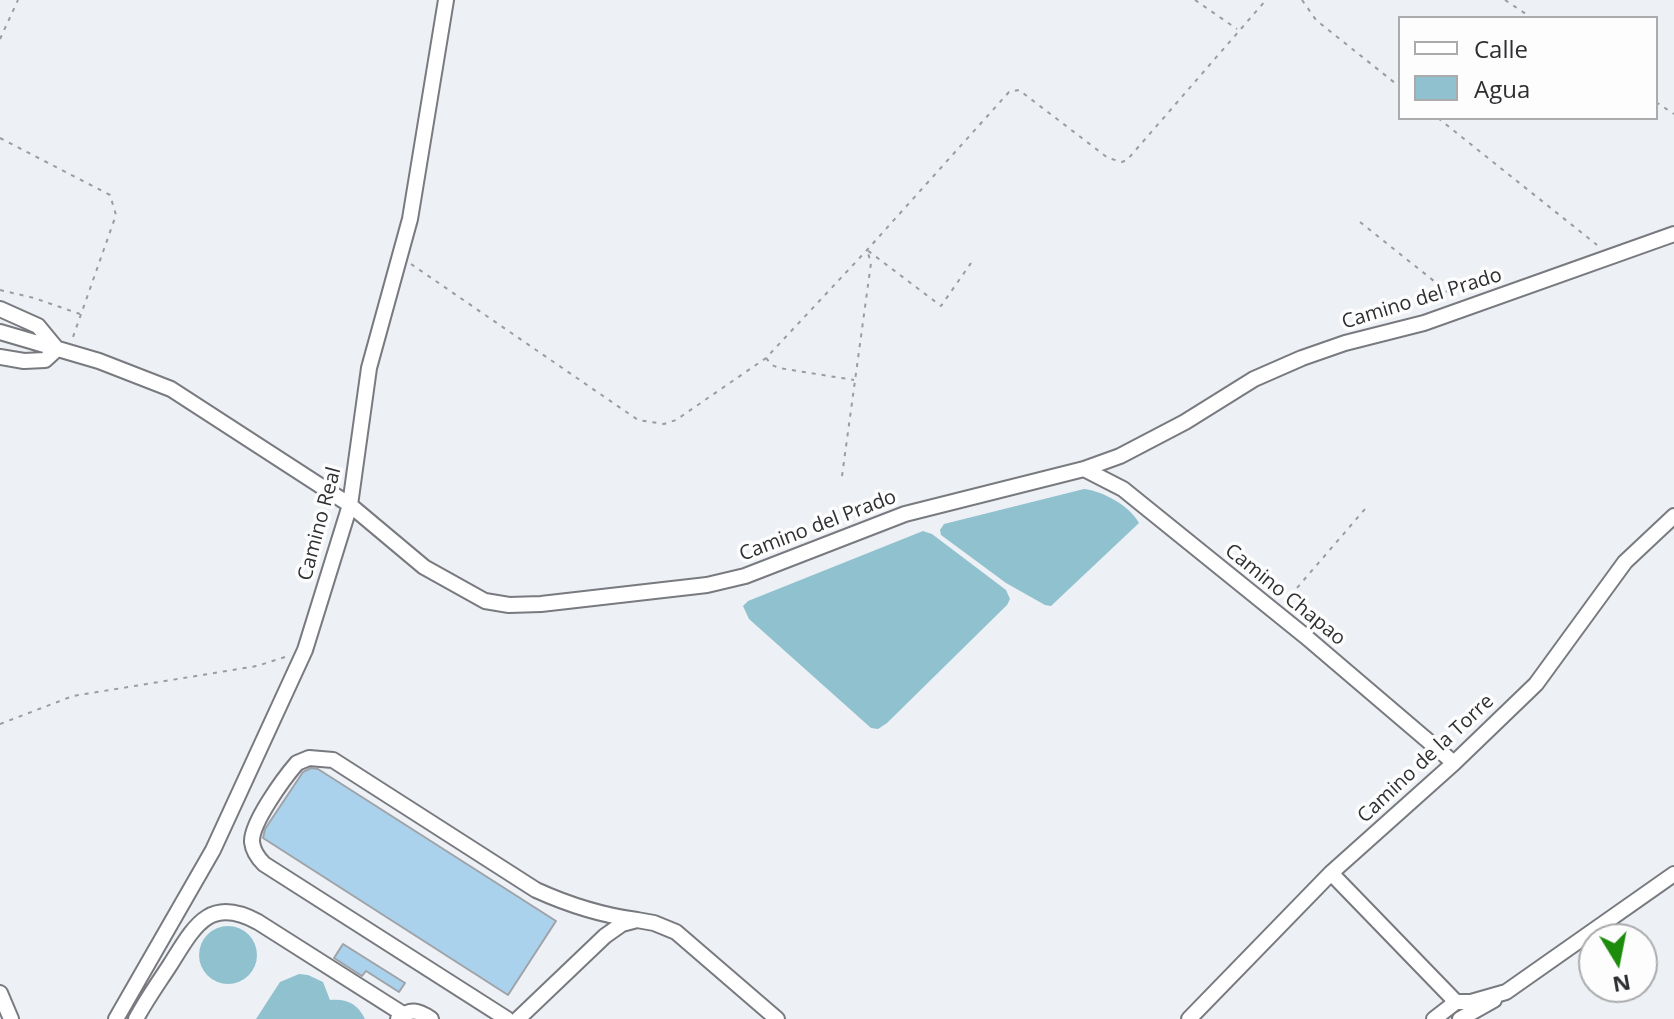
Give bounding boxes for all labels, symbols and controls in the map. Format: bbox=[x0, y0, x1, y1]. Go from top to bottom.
legend bbox=[1398, 16, 1658, 120]
text: Calle bbox=[1474, 32, 1528, 65]
text: Agua bbox=[1474, 72, 1530, 105]
street label: Camino del Prado bbox=[1339, 263, 1505, 335]
street label: Camino Real bbox=[293, 465, 347, 583]
street label: Camino del Prado bbox=[736, 485, 900, 567]
street label: Camino Chapao bbox=[1220, 539, 1350, 651]
street label: Camino de la Torre bbox=[1353, 690, 1499, 828]
north arrow bbox=[1578, 923, 1658, 1003]
text: N bbox=[1610, 968, 1633, 1001]

